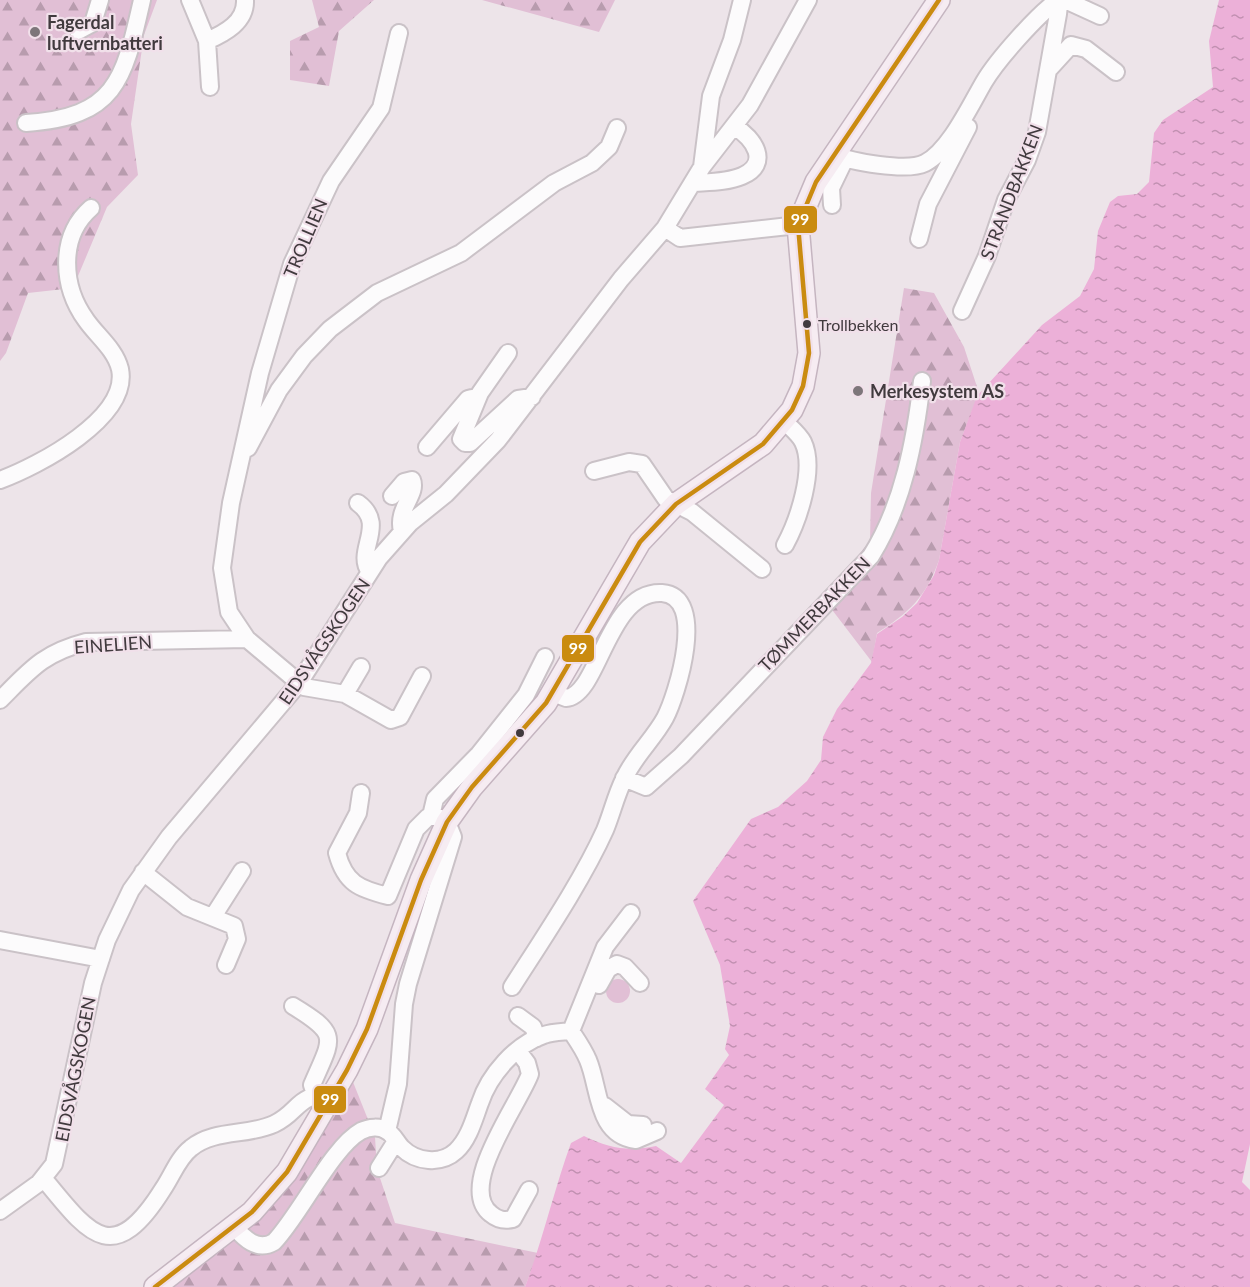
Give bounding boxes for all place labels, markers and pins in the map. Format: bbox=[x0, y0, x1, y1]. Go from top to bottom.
place label: Fagerdal luftvernbatteri bbox=[47, 11, 163, 54]
marker: Fagerdal luftvernbatteri bbox=[28, 25, 42, 39]
place label: Trollbekken bbox=[818, 315, 898, 334]
marker: Trollbekken bbox=[801, 318, 813, 330]
place label: Merkesystem AS bbox=[870, 380, 1004, 402]
marker: Merkesystem AS bbox=[851, 384, 865, 398]
unlabelled marker bbox=[514, 727, 526, 739]

